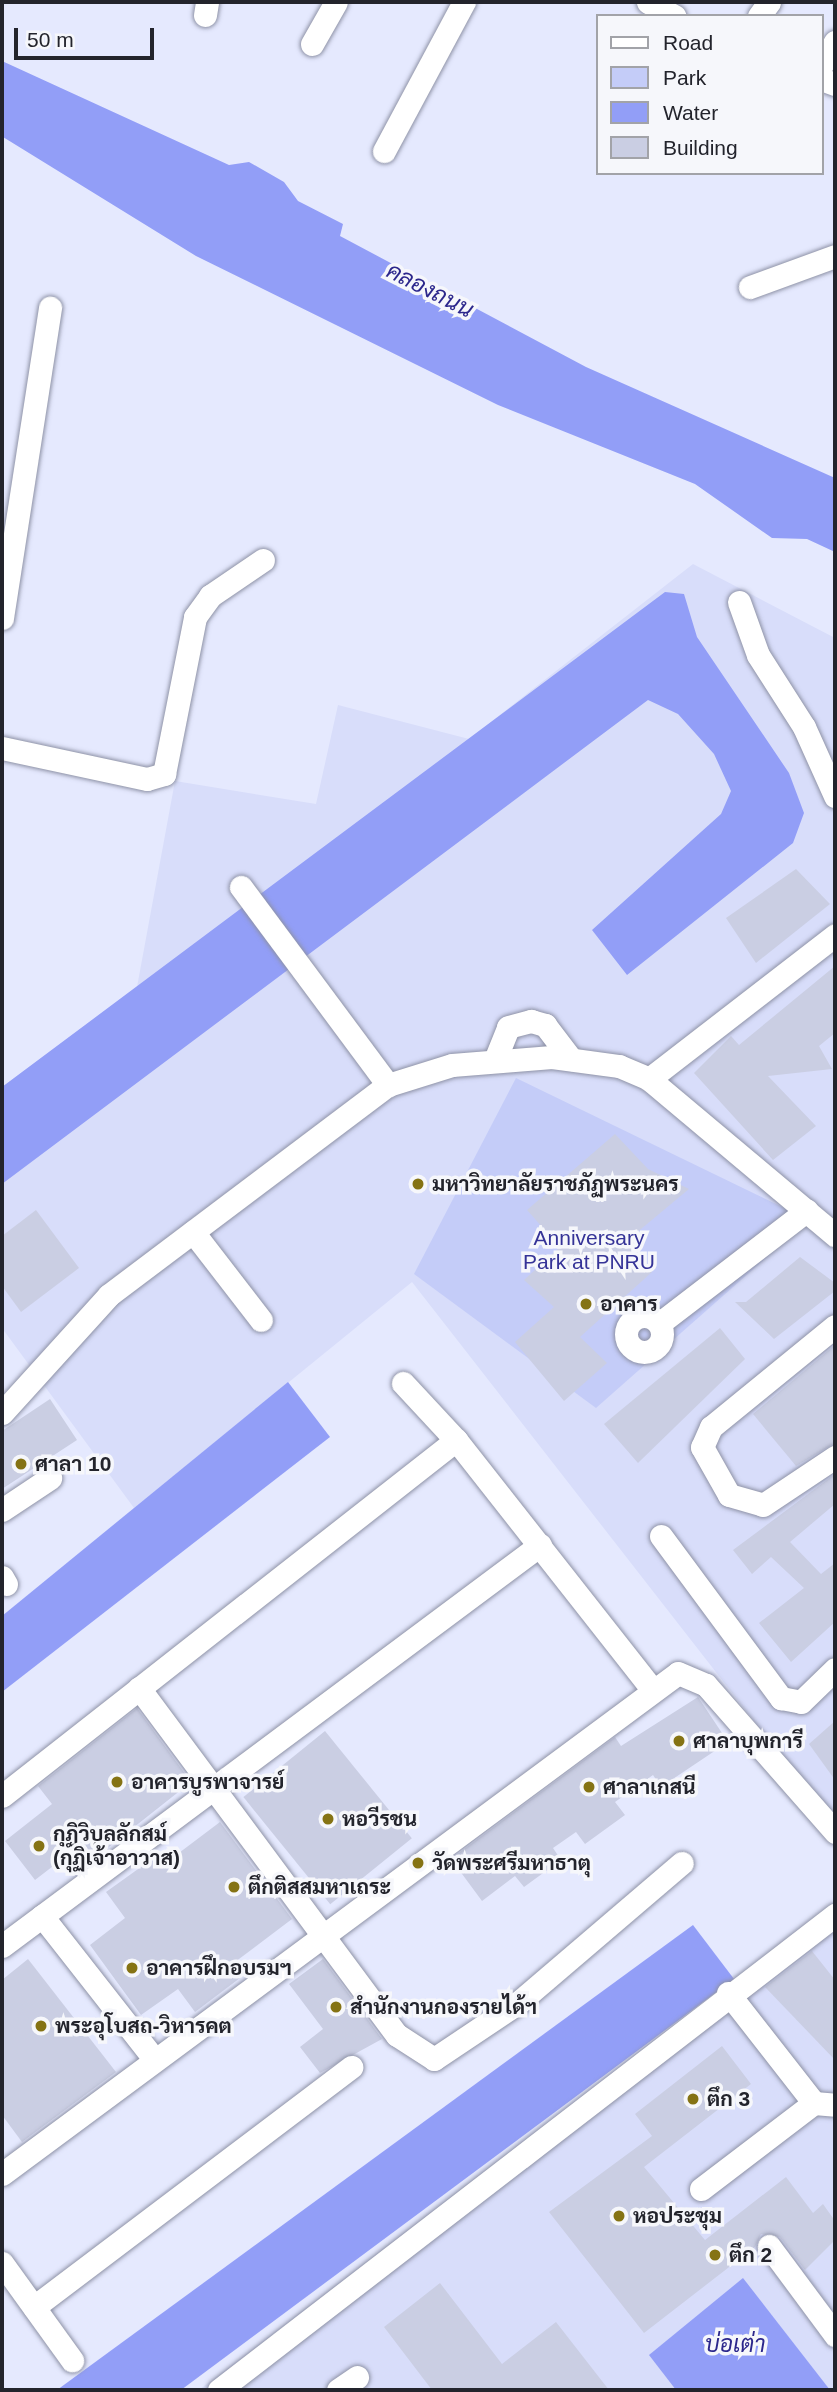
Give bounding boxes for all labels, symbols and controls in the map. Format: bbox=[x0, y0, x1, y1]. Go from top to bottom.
scale bar bbox=[18, 14, 158, 58]
legend bbox=[596, 14, 823, 175]
text: 50 m bbox=[27, 28, 74, 51]
text: Road bbox=[663, 31, 713, 54]
text: Park bbox=[663, 66, 706, 89]
text: Water bbox=[663, 101, 718, 124]
text: Building bbox=[663, 136, 738, 159]
water label: คลองถนน bbox=[382, 256, 478, 324]
place label: มหาวิทยาลัยราชภัฏพระนคร bbox=[432, 1171, 679, 1197]
marker: มหาวิทยาลัยราชภัฏพระนคร bbox=[410, 1176, 426, 1192]
park label: Anniversary Park at PNRU bbox=[523, 1225, 655, 1275]
place label: อาคาร bbox=[600, 1291, 658, 1317]
marker: อาคาร bbox=[578, 1296, 594, 1312]
place label: ศาลา 10 bbox=[35, 1451, 111, 1477]
marker: ศาลา 10 bbox=[13, 1456, 29, 1472]
place label: ศาลาบุพการี bbox=[693, 1728, 803, 1754]
marker: ศาลาบุพการี bbox=[671, 1733, 687, 1749]
place label: อาคารบูรพาจารย์ bbox=[131, 1769, 284, 1795]
marker: อาคารบูรพาจารย์ bbox=[109, 1774, 125, 1790]
place label: ศาลาเกสนี bbox=[603, 1774, 696, 1800]
marker: ศาลาเกสนี bbox=[581, 1779, 597, 1795]
place label: หอวีรชน bbox=[342, 1806, 417, 1832]
marker: หอวีรชน bbox=[320, 1811, 336, 1827]
place label: กุฏิวิบูลลักสม์ (กุฏิเจ้าอาวาส) bbox=[53, 1821, 180, 1871]
marker: กุฏิวิบูลลักสม์ (กุฏิเจ้าอาวาส) bbox=[31, 1838, 47, 1854]
place label: วัดพระศรีมหาธาตุ bbox=[432, 1850, 591, 1876]
marker: วัดพระศรีมหาธาตุ bbox=[410, 1855, 426, 1871]
place label: ตึกติสสมหาเถระ bbox=[248, 1874, 391, 1900]
marker: ตึกติสสมหาเถระ bbox=[226, 1879, 242, 1895]
place label: อาคารฝึกอบรมฯ bbox=[146, 1955, 292, 1981]
marker: อาคารฝึกอบรมฯ bbox=[124, 1960, 140, 1976]
place label: สำนักงานกองรายได้ฯ bbox=[350, 1994, 537, 2020]
marker: สำนักงานกองรายได้ฯ bbox=[328, 1999, 344, 2015]
place label: พระอุโบสถ-วิหารคต bbox=[55, 2013, 232, 2039]
marker: พระอุโบสถ-วิหารคต bbox=[33, 2018, 49, 2034]
place label: ตึก 3 bbox=[707, 2086, 750, 2112]
marker: ตึก 3 bbox=[685, 2091, 701, 2107]
place label: หอประชุม bbox=[633, 2203, 722, 2229]
marker: หอประชุม bbox=[611, 2208, 627, 2224]
place label: ตึก 2 bbox=[729, 2242, 772, 2268]
marker: ตึก 2 bbox=[707, 2247, 723, 2263]
water label: บ่อเต่า bbox=[705, 2330, 765, 2358]

